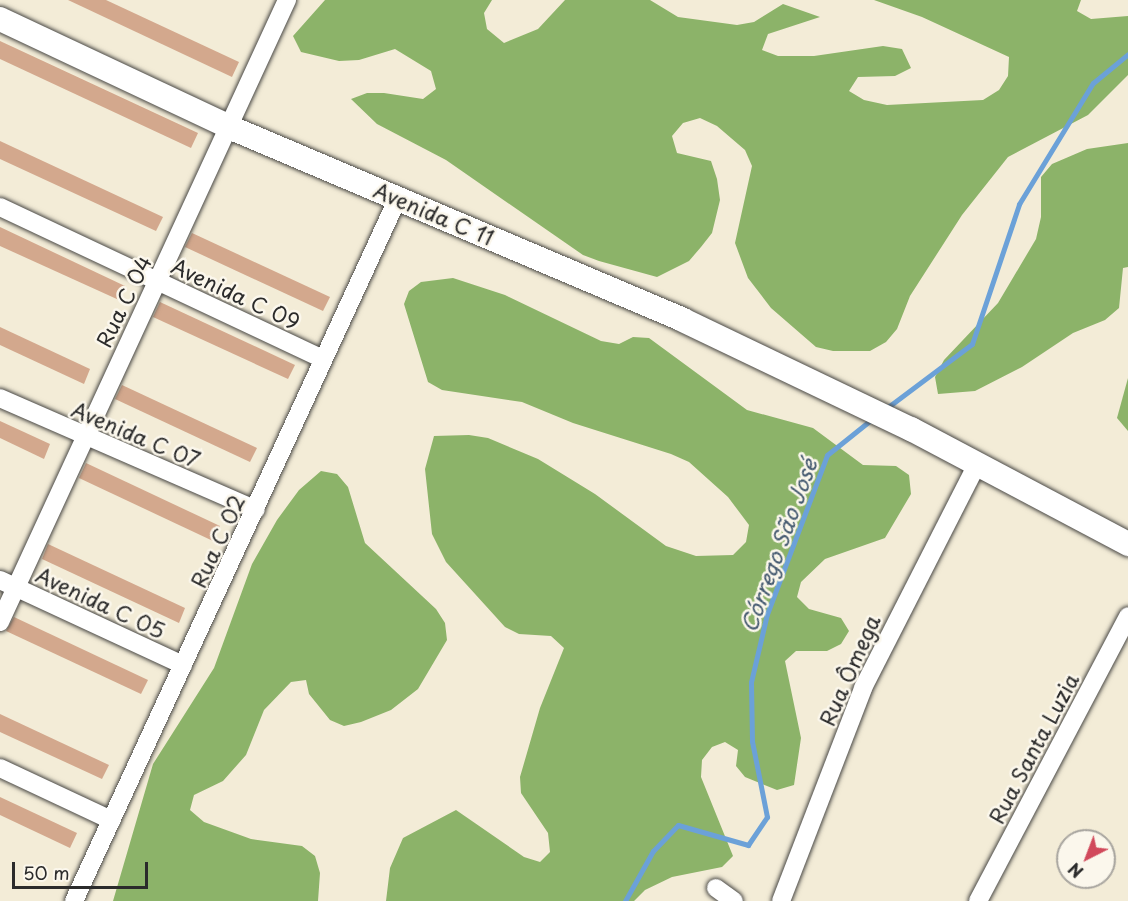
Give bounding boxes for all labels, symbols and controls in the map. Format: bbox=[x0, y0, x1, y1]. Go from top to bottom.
street label: Avenida C 11 bbox=[370, 176, 498, 250]
street label: Rua C 04 bbox=[90, 251, 156, 351]
street label: Avenida C 09 bbox=[168, 252, 304, 334]
street label: Avenida C 07 bbox=[68, 396, 204, 472]
water label: Córrego São José bbox=[734, 454, 822, 636]
street label: Rua C 02 bbox=[184, 490, 250, 592]
street label: Avenida C 05 bbox=[33, 561, 169, 643]
street label: Rua Ômega bbox=[813, 611, 885, 729]
street label: Rua Santa Luzia bbox=[983, 669, 1083, 827]
north arrow bbox=[1056, 829, 1116, 889]
scale bar bbox=[15, 850, 152, 888]
text: N bbox=[1063, 858, 1088, 884]
text: 50 m bbox=[23, 859, 70, 886]

